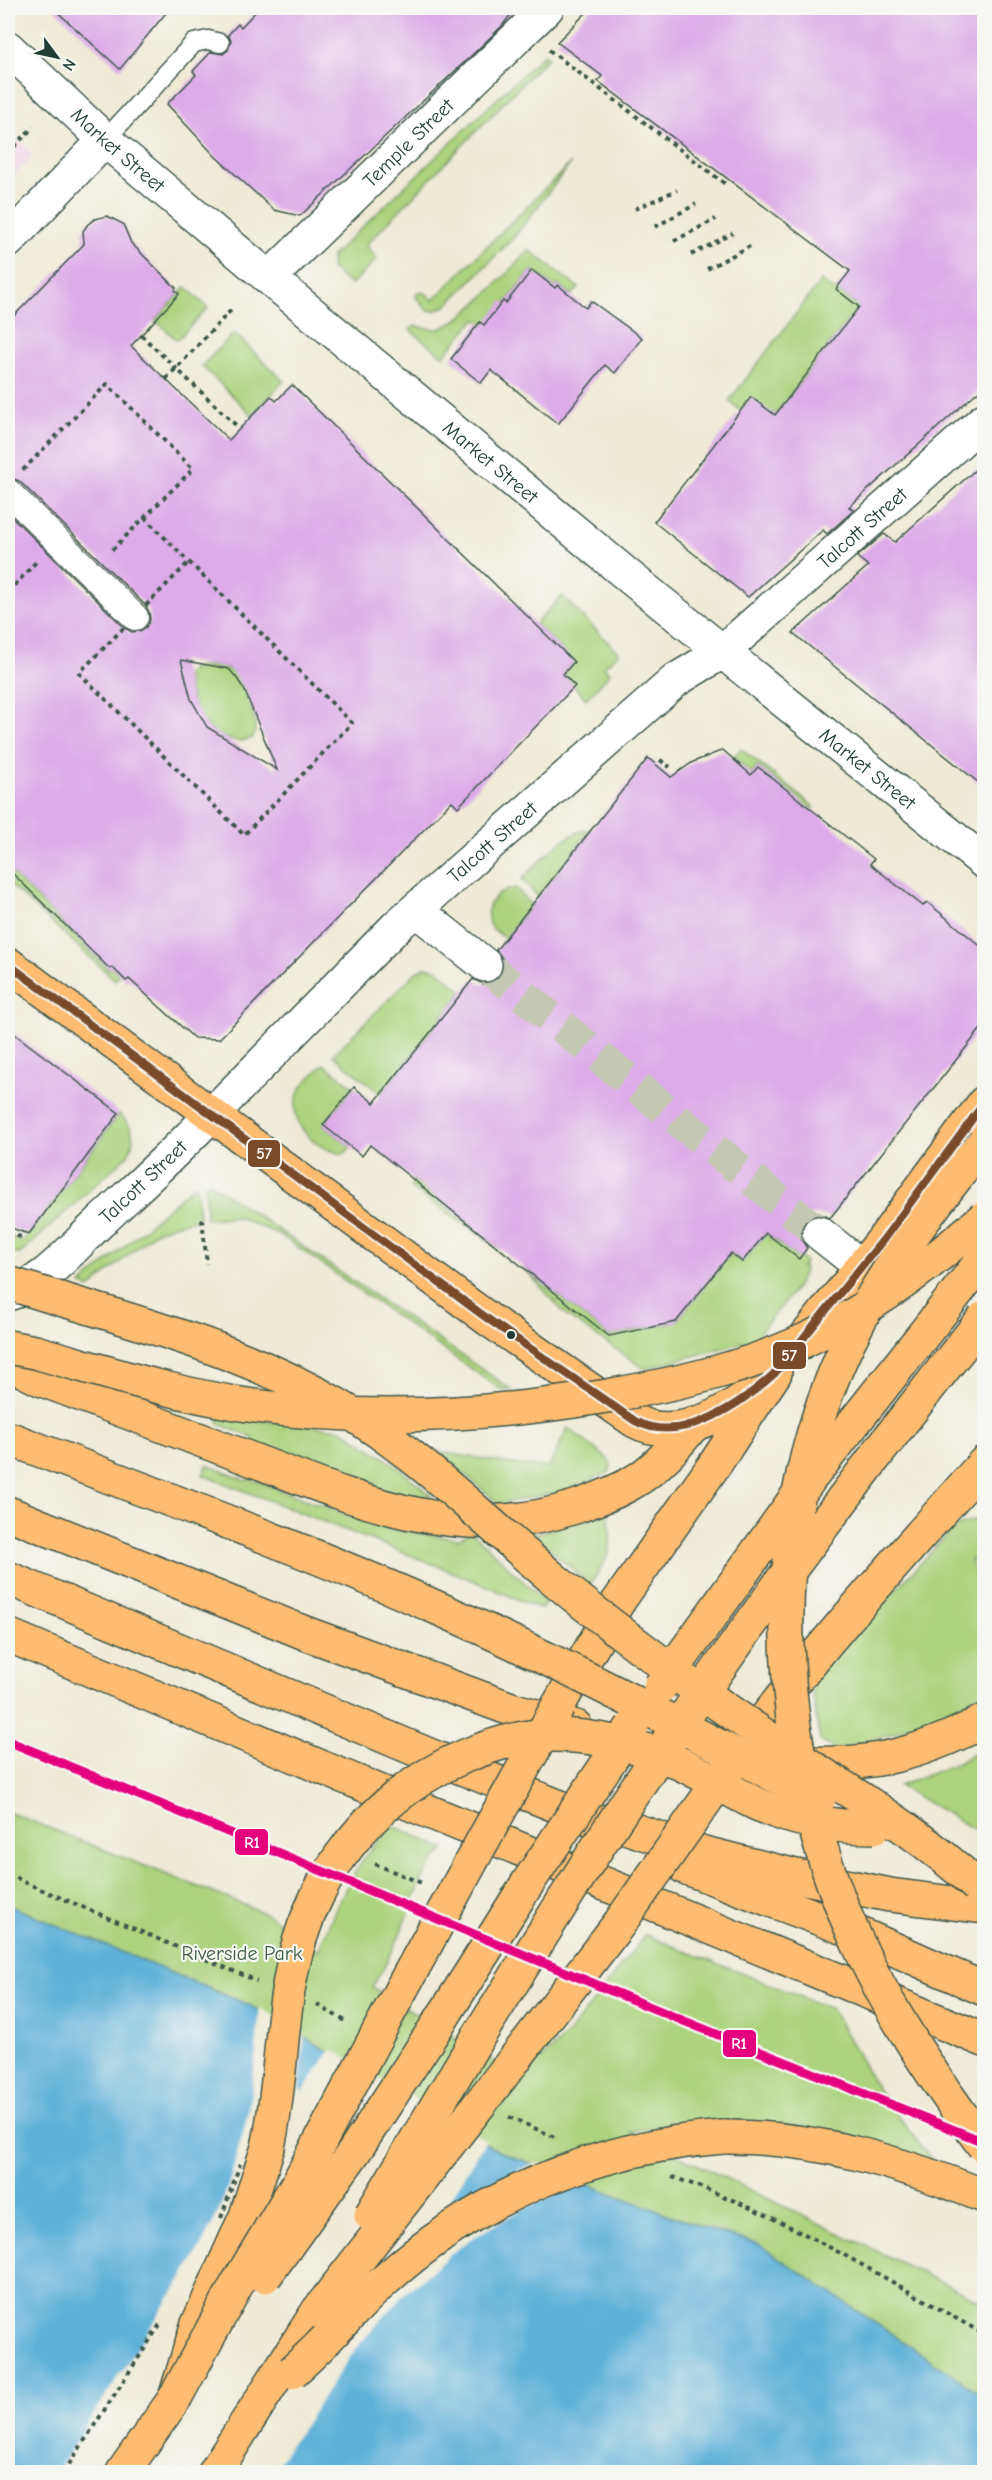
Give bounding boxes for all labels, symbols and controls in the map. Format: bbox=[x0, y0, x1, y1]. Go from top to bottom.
north arrow bbox=[27, 27, 87, 87]
text: N bbox=[58, 55, 79, 74]
street label: Temple Street bbox=[358, 93, 460, 192]
street label: Market Street bbox=[66, 103, 170, 198]
street label: Market Street bbox=[438, 416, 544, 509]
street label: Talcott Street bbox=[813, 482, 913, 574]
street label: Market Street bbox=[815, 723, 921, 815]
street label: Talcott Street bbox=[443, 796, 543, 888]
street label: Talcott Street bbox=[95, 1134, 193, 1229]
line badge: 57 bbox=[247, 1139, 281, 1168]
text: 57 bbox=[256, 1145, 273, 1163]
unlabelled marker bbox=[505, 1329, 517, 1341]
line badge: 57 bbox=[772, 1341, 807, 1370]
text: 57 bbox=[781, 1347, 798, 1365]
line badge: R1 bbox=[234, 1828, 269, 1856]
text: R1 bbox=[244, 1834, 260, 1852]
park label: Riverside Park bbox=[182, 1942, 303, 1965]
line badge: R1 bbox=[722, 2029, 757, 2058]
text: R1 bbox=[731, 2035, 747, 2053]

